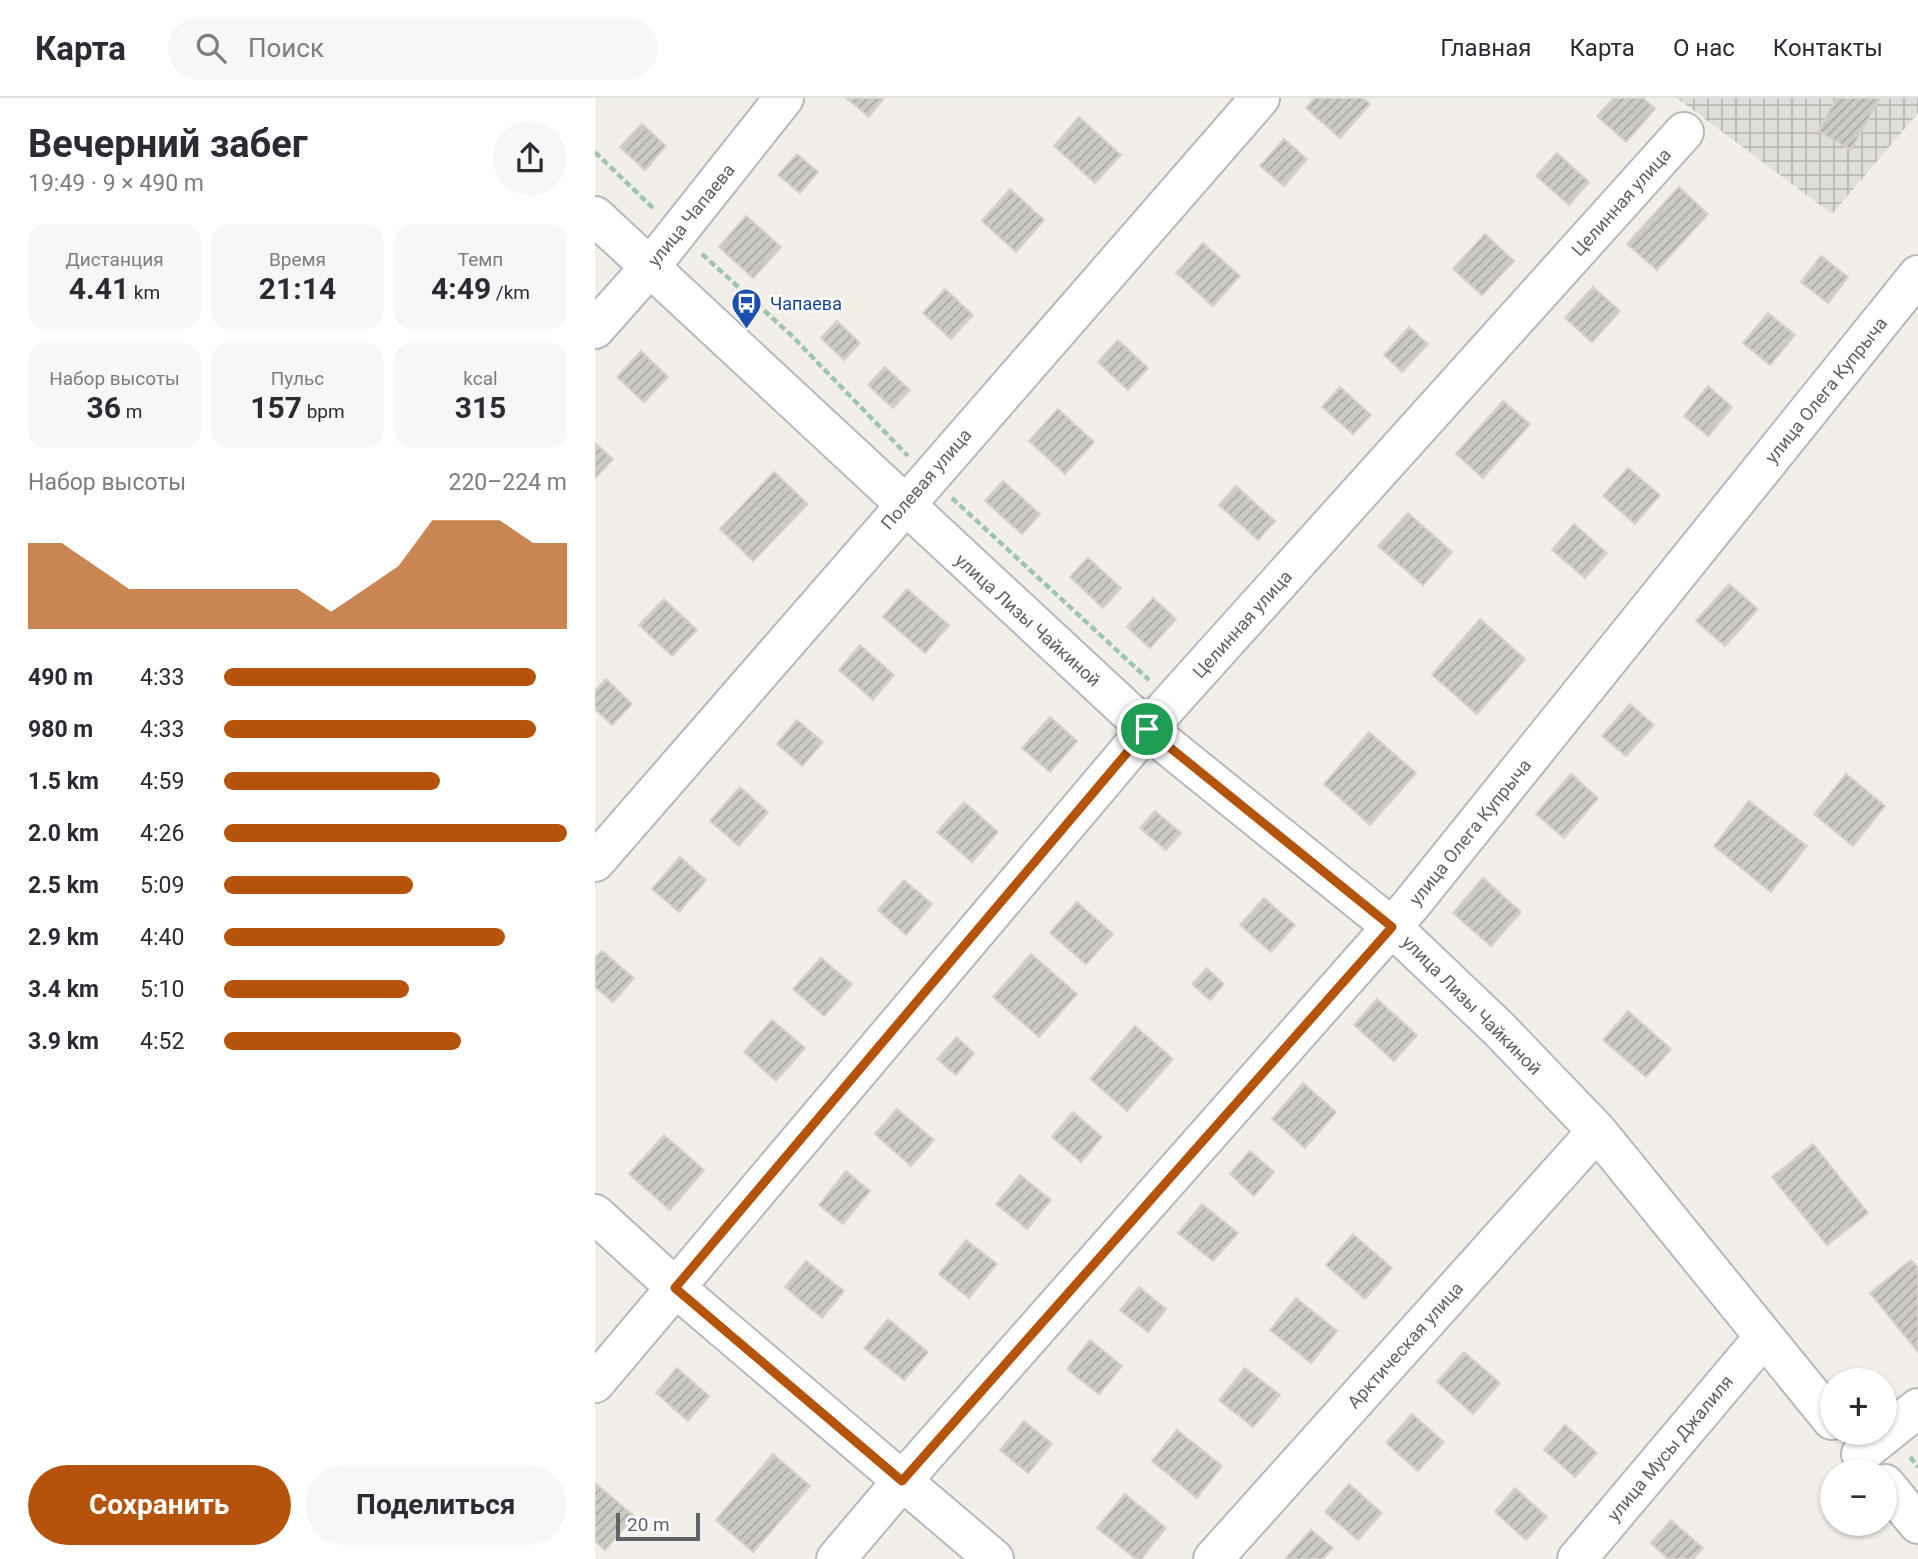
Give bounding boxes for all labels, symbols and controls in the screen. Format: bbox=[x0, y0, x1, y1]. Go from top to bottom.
search box bbox=[168, 17, 658, 80]
text: Карта bbox=[35, 29, 126, 68]
icon: search bbox=[192, 29, 230, 67]
text: Поиск bbox=[248, 33, 324, 63]
text: Главная bbox=[1440, 34, 1531, 62]
text: Карта bbox=[1569, 34, 1635, 62]
text: О нас bbox=[1673, 34, 1735, 62]
text: Контакты bbox=[1773, 34, 1883, 62]
button: share bbox=[493, 121, 567, 195]
text: Вечерний забег bbox=[28, 122, 308, 166]
street label: Целинная улица bbox=[1567, 144, 1675, 260]
street label: улица Чапаева bbox=[643, 160, 739, 270]
text: 19:49 · 9 × 490 m bbox=[28, 170, 204, 197]
text: Дистанция bbox=[65, 248, 164, 271]
text: Время bbox=[269, 248, 326, 271]
text: Темп bbox=[458, 248, 503, 271]
text: 4.41 bbox=[69, 271, 129, 306]
text: 21:14 bbox=[259, 271, 336, 306]
text: 4:49 bbox=[431, 271, 491, 306]
text: km bbox=[129, 281, 160, 304]
text: /km bbox=[491, 281, 530, 304]
bus stop icon: Чапаева bbox=[730, 286, 764, 330]
place label: Чапаева bbox=[770, 293, 842, 314]
street label: улица Олега Купрыча bbox=[1761, 313, 1891, 467]
text: Набор высоты bbox=[49, 367, 180, 390]
text: Пульс bbox=[271, 367, 324, 390]
text: kcal bbox=[463, 367, 498, 390]
text: 36 bbox=[87, 390, 121, 425]
text: 157 bbox=[250, 390, 302, 425]
text: 315 bbox=[455, 390, 506, 425]
text: m bbox=[121, 400, 142, 423]
text: bpm bbox=[302, 400, 345, 423]
street label: Полевая улица bbox=[876, 424, 976, 534]
text: Набор высоты bbox=[28, 469, 186, 496]
text: 220–224 m bbox=[448, 469, 567, 496]
street label: улица Лизы Чайкиной bbox=[951, 549, 1105, 691]
street label: Целинная улица bbox=[1188, 566, 1296, 682]
text: 490 m bbox=[28, 664, 93, 691]
text: 4:33 bbox=[140, 664, 184, 691]
pin bbox=[1117, 699, 1177, 759]
icon: arrive bbox=[1128, 710, 1166, 748]
text: 980 m bbox=[28, 716, 93, 743]
text: 4:33 bbox=[140, 716, 184, 743]
street label: улица Олега Купрыча bbox=[1405, 755, 1535, 909]
text: 1.5 km bbox=[28, 768, 99, 795]
text: 4:59 bbox=[140, 768, 184, 795]
text: 2.0 km bbox=[28, 820, 99, 847]
text: 4:26 bbox=[140, 820, 184, 847]
text: 2.5 km bbox=[28, 872, 99, 899]
text: 5:09 bbox=[140, 872, 184, 899]
text: 2.9 km bbox=[28, 924, 99, 951]
text: 4:40 bbox=[140, 924, 184, 951]
street label: улица Лизы Чайкиной bbox=[1398, 931, 1546, 1079]
text: 3.4 km bbox=[28, 976, 99, 1003]
text: 5:10 bbox=[140, 976, 184, 1003]
text: 3.9 km bbox=[28, 1028, 99, 1055]
text: 4:52 bbox=[140, 1028, 184, 1055]
street label: Арктическая улица bbox=[1343, 1278, 1467, 1412]
map controls bbox=[1820, 1368, 1897, 1536]
button: + bbox=[1820, 1368, 1897, 1445]
street label: улица Мусы Джалиля bbox=[1603, 1371, 1737, 1525]
button: − bbox=[1820, 1459, 1897, 1536]
button: Сохранить bbox=[28, 1465, 291, 1545]
button: Поделиться bbox=[305, 1465, 567, 1545]
scale bar bbox=[616, 1510, 700, 1542]
text: 20 m bbox=[627, 1513, 670, 1536]

